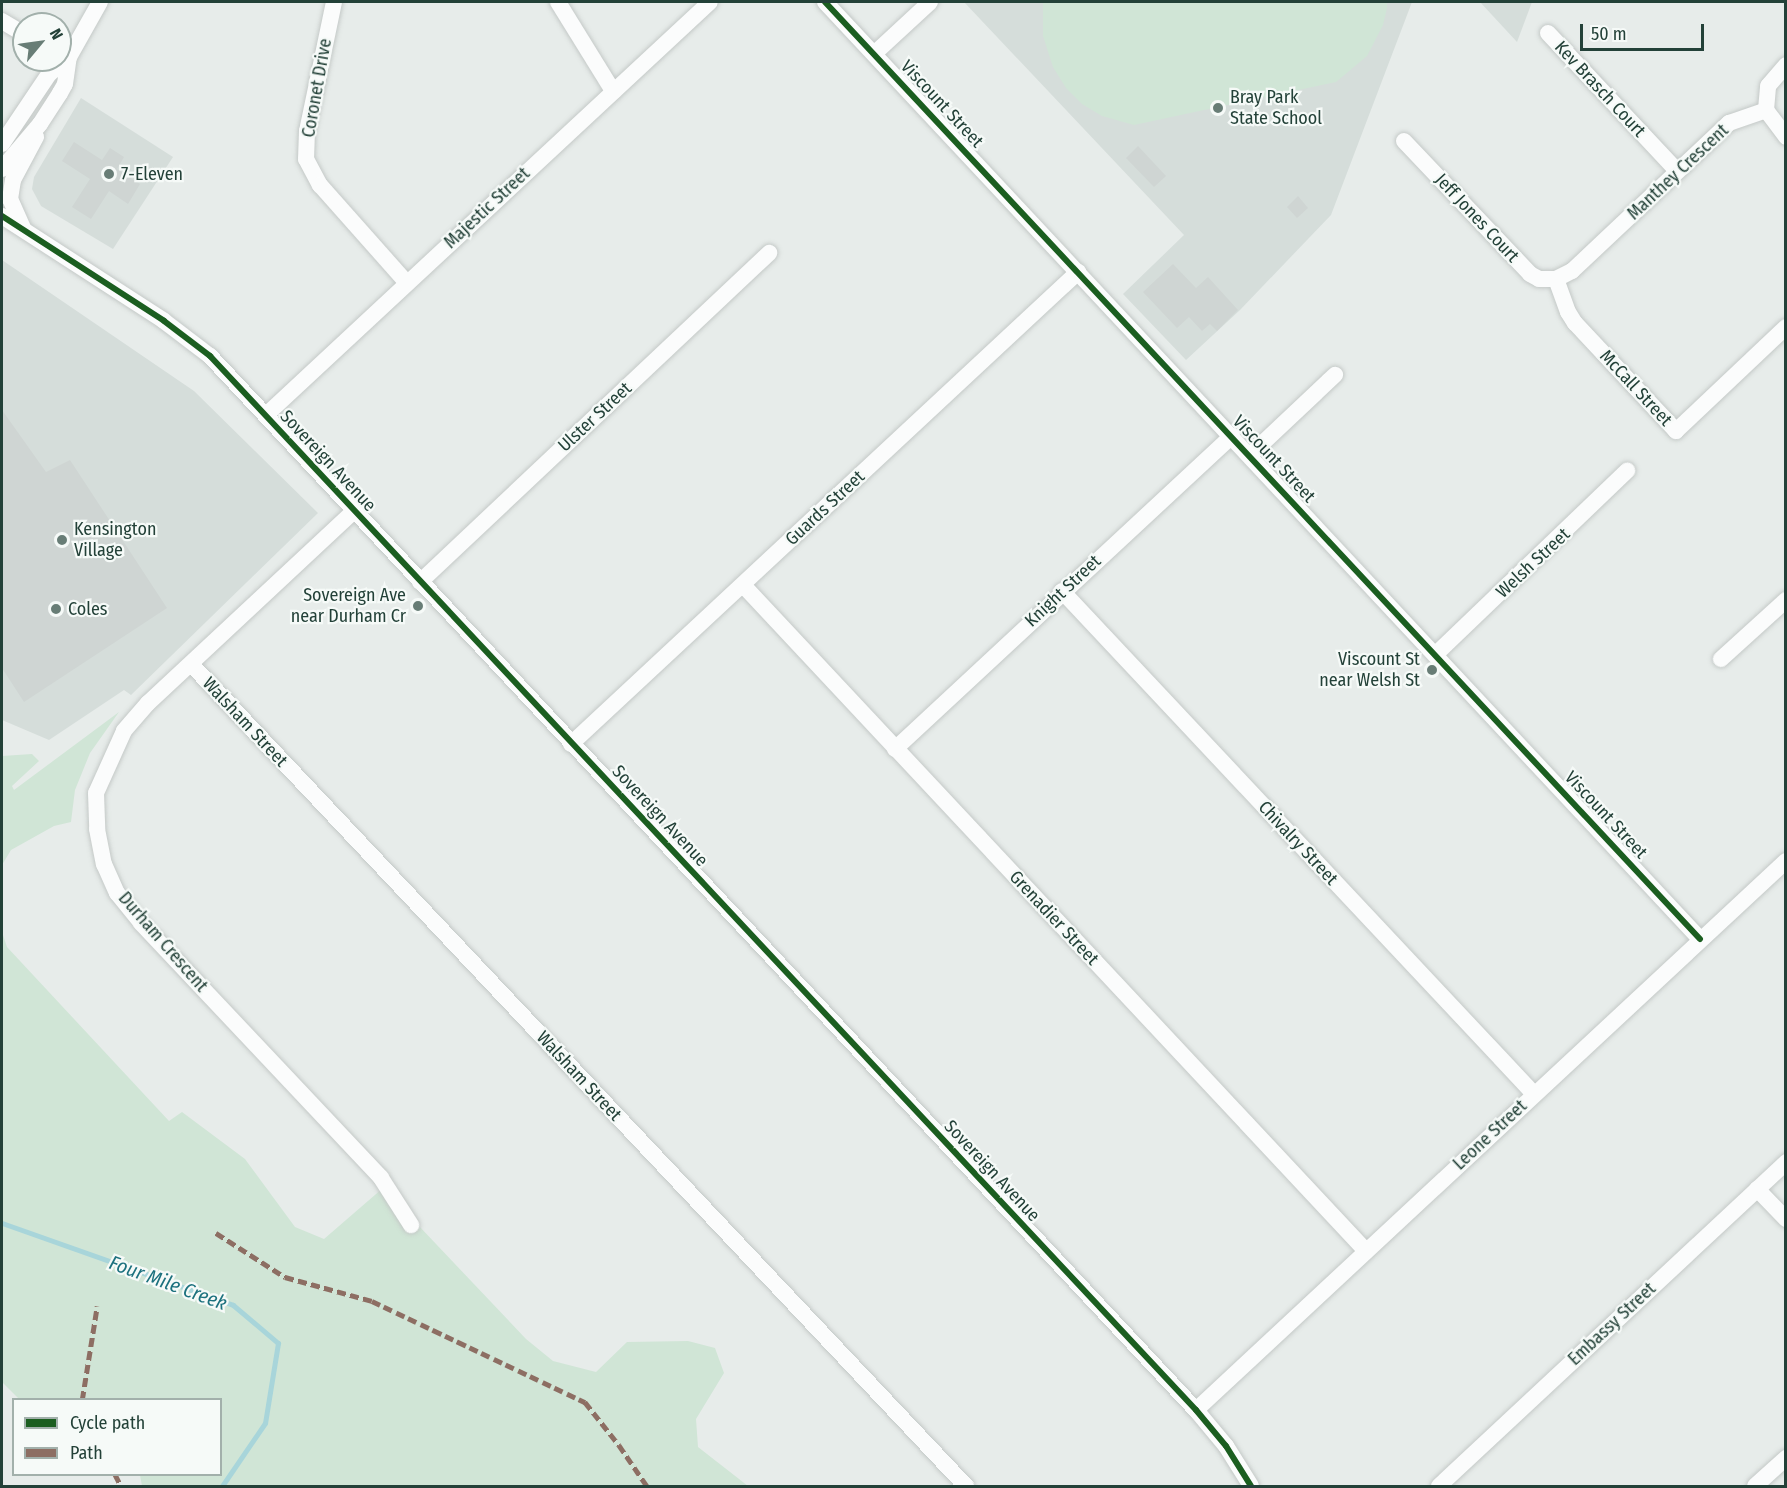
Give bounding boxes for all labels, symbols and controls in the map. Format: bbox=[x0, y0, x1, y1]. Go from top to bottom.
north arrow bbox=[12, 12, 72, 72]
scale bar bbox=[1583, 12, 1708, 50]
text: 50 m bbox=[1591, 23, 1627, 45]
text: N bbox=[46, 25, 67, 43]
street label: Kev Brasch Court bbox=[1550, 36, 1650, 142]
street label: Coronet Drive bbox=[298, 37, 336, 139]
street label: Viscount Street bbox=[896, 56, 988, 152]
place label: Bray Park State School bbox=[1230, 87, 1322, 130]
marker: Bray Park State School bbox=[1211, 101, 1225, 115]
street label: Manthey Crescent bbox=[1623, 120, 1733, 224]
place label: 7-Eleven bbox=[121, 163, 183, 185]
street label: Majestic Street bbox=[440, 163, 534, 253]
marker: 7-Eleven bbox=[102, 167, 116, 181]
street label: Jeff Jones Court bbox=[1430, 169, 1524, 267]
street label: McCall Street bbox=[1595, 345, 1677, 431]
street label: Ulster Street bbox=[554, 378, 636, 456]
street label: Sovereign Avenue bbox=[276, 406, 380, 516]
street label: Viscount Street bbox=[1228, 411, 1320, 507]
street label: Guards Street bbox=[781, 466, 869, 550]
place label: Kensington Village bbox=[74, 519, 156, 562]
street label: Welsh Street bbox=[1492, 524, 1574, 602]
marker: Kensington Village bbox=[55, 533, 69, 547]
street label: Knight Street bbox=[1021, 550, 1105, 632]
place label: Sovereign Ave near Durham Cr bbox=[291, 585, 406, 628]
place label: Coles bbox=[68, 598, 107, 620]
marker: Sovereign Ave near Durham Cr bbox=[411, 599, 425, 613]
marker: Coles bbox=[49, 602, 63, 616]
place label: Viscount St near Welsh St bbox=[1319, 649, 1420, 692]
marker: Viscount St near Welsh St bbox=[1425, 663, 1439, 677]
street label: Walsham Street bbox=[198, 673, 292, 771]
street label: Sovereign Avenue bbox=[608, 761, 712, 871]
street label: Viscount Street bbox=[1560, 767, 1652, 863]
street label: Chivalry Street bbox=[1254, 797, 1342, 889]
street label: Grenadier Street bbox=[1005, 866, 1103, 970]
street label: Durham Crescent bbox=[114, 888, 212, 996]
street label: Walsham Street bbox=[532, 1027, 626, 1125]
street label: Leone Street bbox=[1449, 1095, 1531, 1175]
street label: Sovereign Avenue bbox=[940, 1116, 1044, 1226]
water label: Four Mile Creek bbox=[106, 1251, 230, 1315]
street label: Embassy Street bbox=[1564, 1278, 1660, 1370]
legend bbox=[12, 1398, 222, 1476]
text: Cycle path bbox=[70, 1412, 145, 1434]
text: Path bbox=[70, 1442, 103, 1464]

